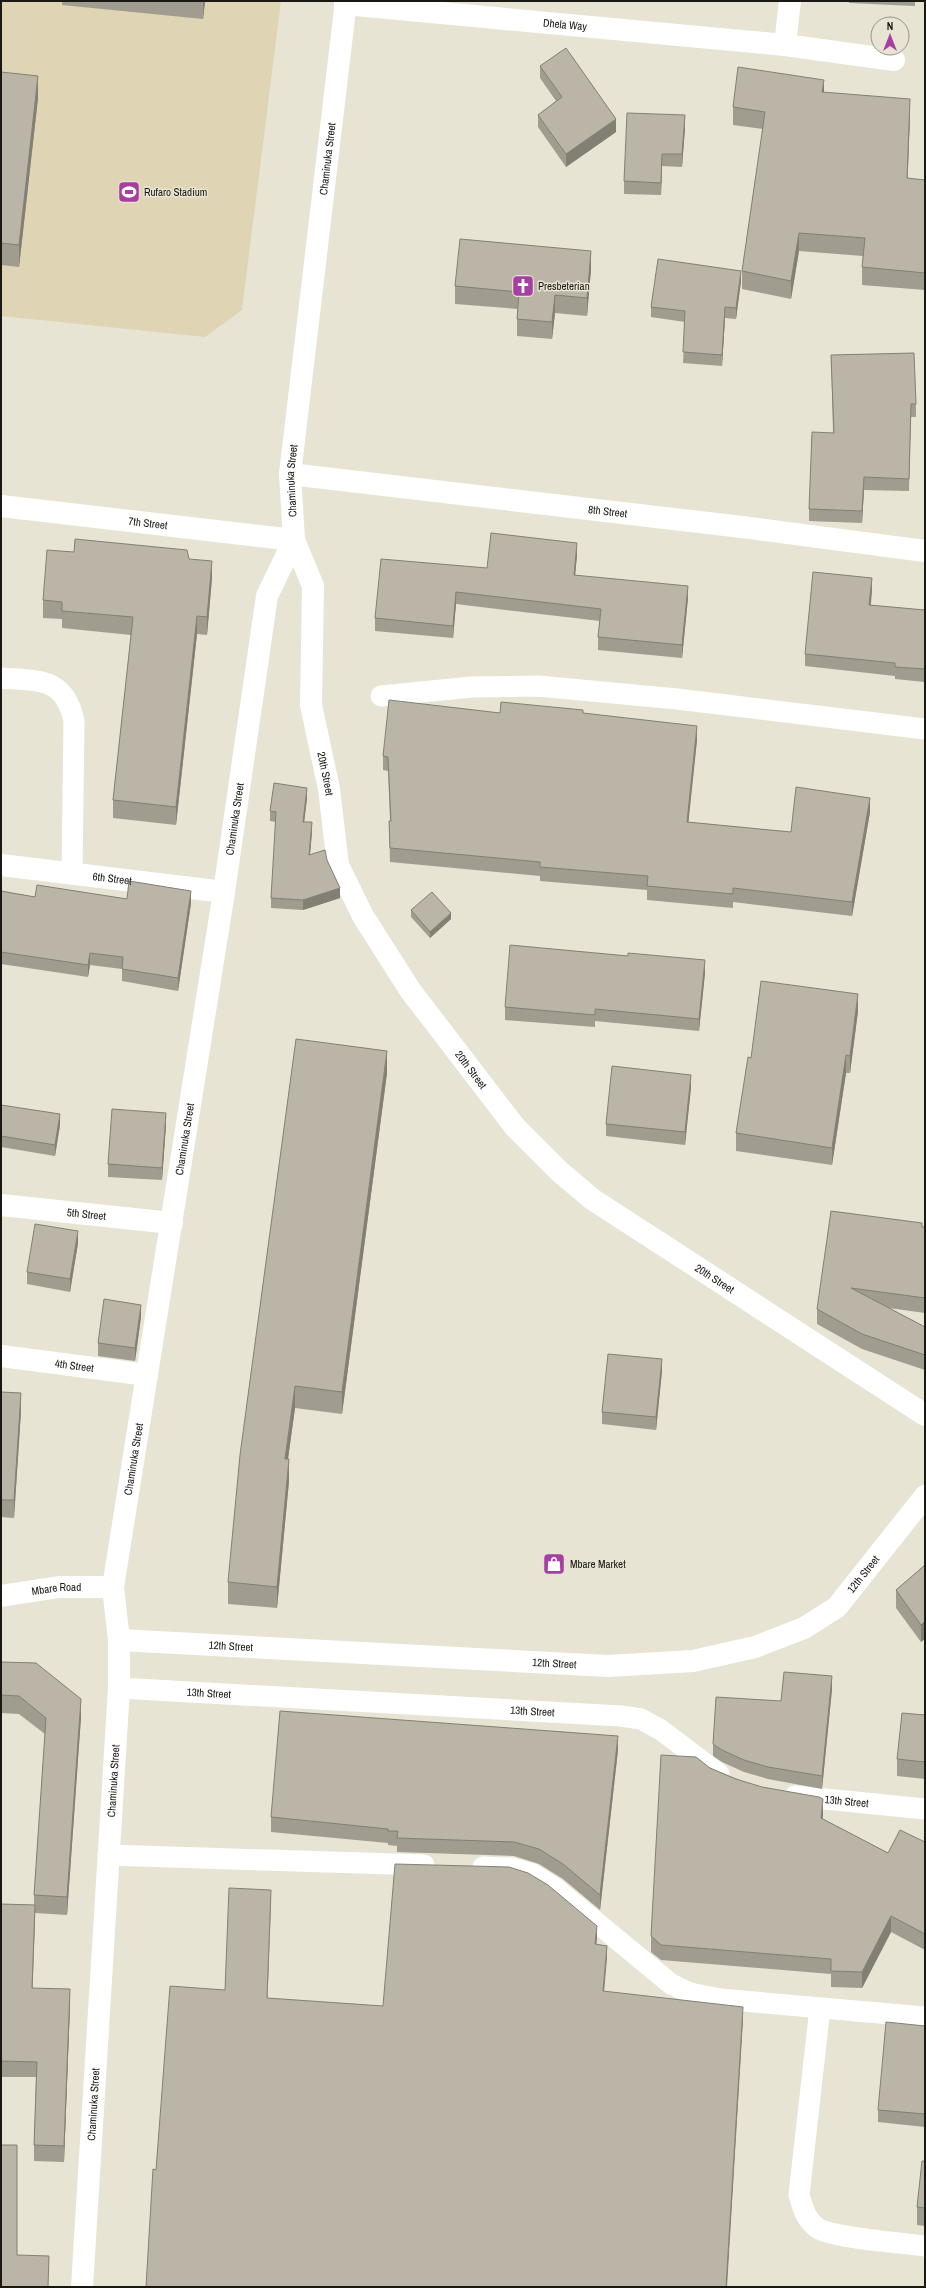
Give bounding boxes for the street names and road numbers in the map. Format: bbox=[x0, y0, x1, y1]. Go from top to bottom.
street label: Dhela Way bbox=[543, 15, 588, 34]
street label: Chaminuka Street bbox=[316, 121, 339, 196]
street label: Chaminuka Street bbox=[283, 443, 301, 517]
street label: 8th Street bbox=[588, 502, 629, 521]
street label: 7th Street bbox=[128, 514, 169, 532]
street label: 20th Street bbox=[314, 751, 337, 797]
street label: Chaminuka Street bbox=[222, 782, 247, 856]
street label: 6th Street bbox=[92, 869, 133, 888]
street label: 20th Street bbox=[452, 1048, 490, 1092]
street label: Chaminuka Street bbox=[172, 1102, 197, 1176]
street label: 5th Street bbox=[66, 1205, 107, 1223]
street label: 20th Street bbox=[692, 1261, 737, 1297]
street label: 4th Street bbox=[54, 1356, 95, 1375]
street label: Chaminuka Street bbox=[121, 1422, 146, 1496]
street label: 12th Street bbox=[844, 1552, 883, 1596]
street label: Mbare Road bbox=[31, 1580, 81, 1598]
street label: 12th Street bbox=[208, 1638, 254, 1654]
street label: 12th Street bbox=[532, 1655, 577, 1671]
street label: 13th Street bbox=[186, 1685, 232, 1701]
street label: 13th Street bbox=[510, 1703, 555, 1719]
street label: Chaminuka Street bbox=[104, 1744, 123, 1818]
street label: 13th Street bbox=[824, 1792, 870, 1810]
street label: Chaminuka Street bbox=[84, 2067, 103, 2141]

